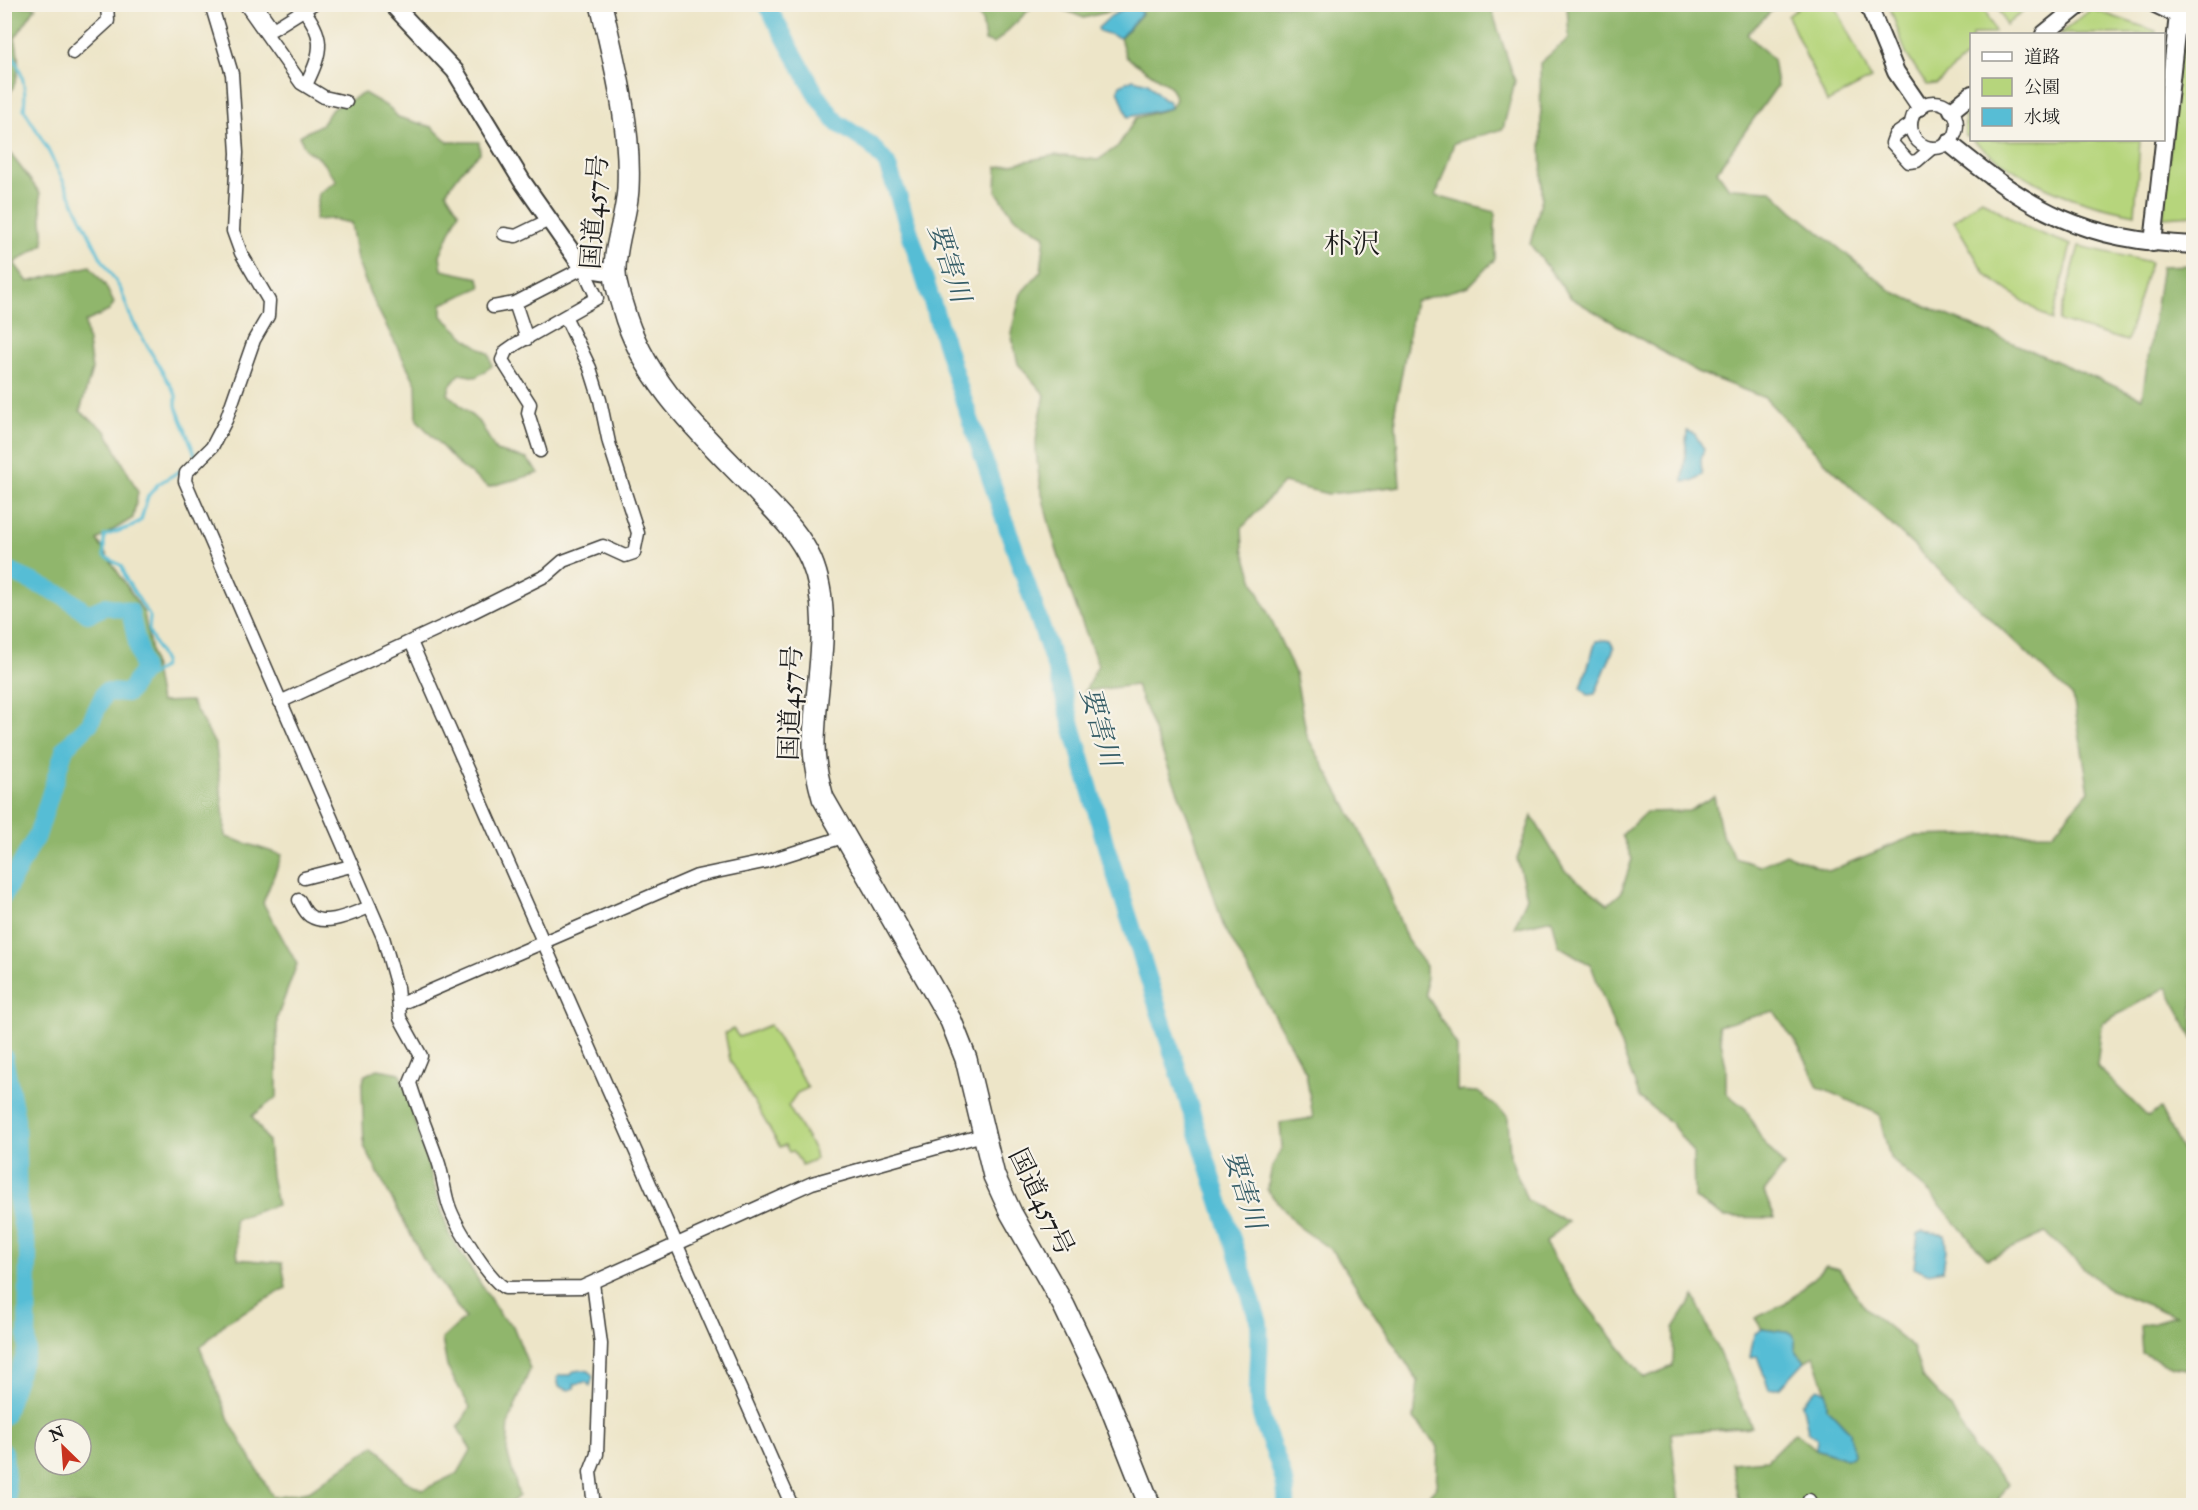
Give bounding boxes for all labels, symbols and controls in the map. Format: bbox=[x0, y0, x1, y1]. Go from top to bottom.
legend bbox=[1970, 33, 2165, 141]
text: 道路 bbox=[2024, 46, 2060, 69]
text: 公園 bbox=[2024, 76, 2060, 99]
text: 水域 bbox=[2024, 106, 2060, 129]
street label: 国道457号 bbox=[575, 153, 615, 271]
water label: 要害川 bbox=[921, 219, 978, 309]
district label: 朴沢 bbox=[1324, 227, 1380, 262]
street label: 国道457号 bbox=[773, 645, 809, 761]
water label: 要害川 bbox=[1073, 684, 1128, 773]
street label: 国道457号 bbox=[1001, 1143, 1081, 1261]
water label: 要害川 bbox=[1216, 1146, 1273, 1236]
north arrow bbox=[33, 1417, 93, 1477]
text: N bbox=[45, 1422, 68, 1447]

